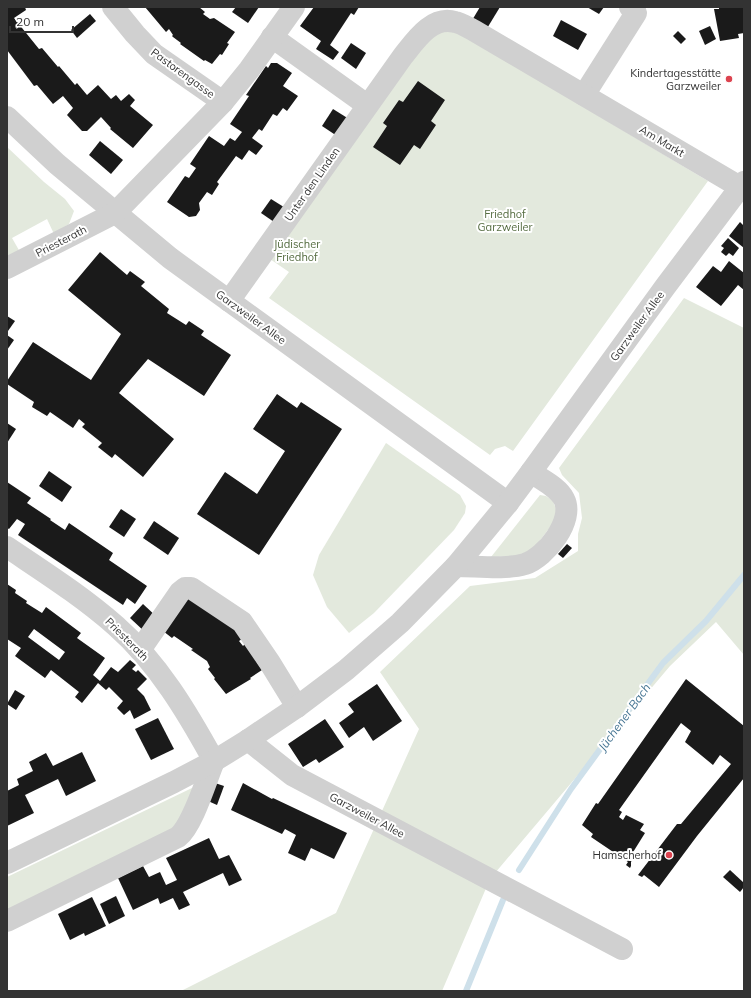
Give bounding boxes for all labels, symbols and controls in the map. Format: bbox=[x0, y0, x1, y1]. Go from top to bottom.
scale bar bbox=[10, 8, 73, 34]
text: 20 m bbox=[16, 14, 44, 29]
street label: Pastorengasse bbox=[148, 45, 218, 101]
place label: Kindertagesstätte Garzweiler bbox=[630, 66, 721, 93]
marker: Kindertagesstätte Garzweiler bbox=[724, 74, 734, 84]
street label: Am Markt bbox=[637, 122, 687, 160]
street label: Unter den Linden bbox=[281, 144, 343, 224]
park label: Friedhof Garzweiler bbox=[478, 207, 532, 234]
street label: Priesterath bbox=[33, 222, 89, 260]
park label: Jüdischer Friedhof bbox=[274, 237, 320, 264]
street label: Garzweiler Allee bbox=[213, 287, 289, 347]
street label: Garzweiler Allee bbox=[607, 288, 667, 364]
street label: Priesterath bbox=[102, 614, 152, 664]
water label: Jüchener Bach bbox=[594, 680, 654, 754]
street label: Garzweiler Allee bbox=[327, 789, 407, 841]
place label: Hamscherhof bbox=[593, 848, 661, 862]
marker: Hamscherhof bbox=[664, 850, 674, 860]

